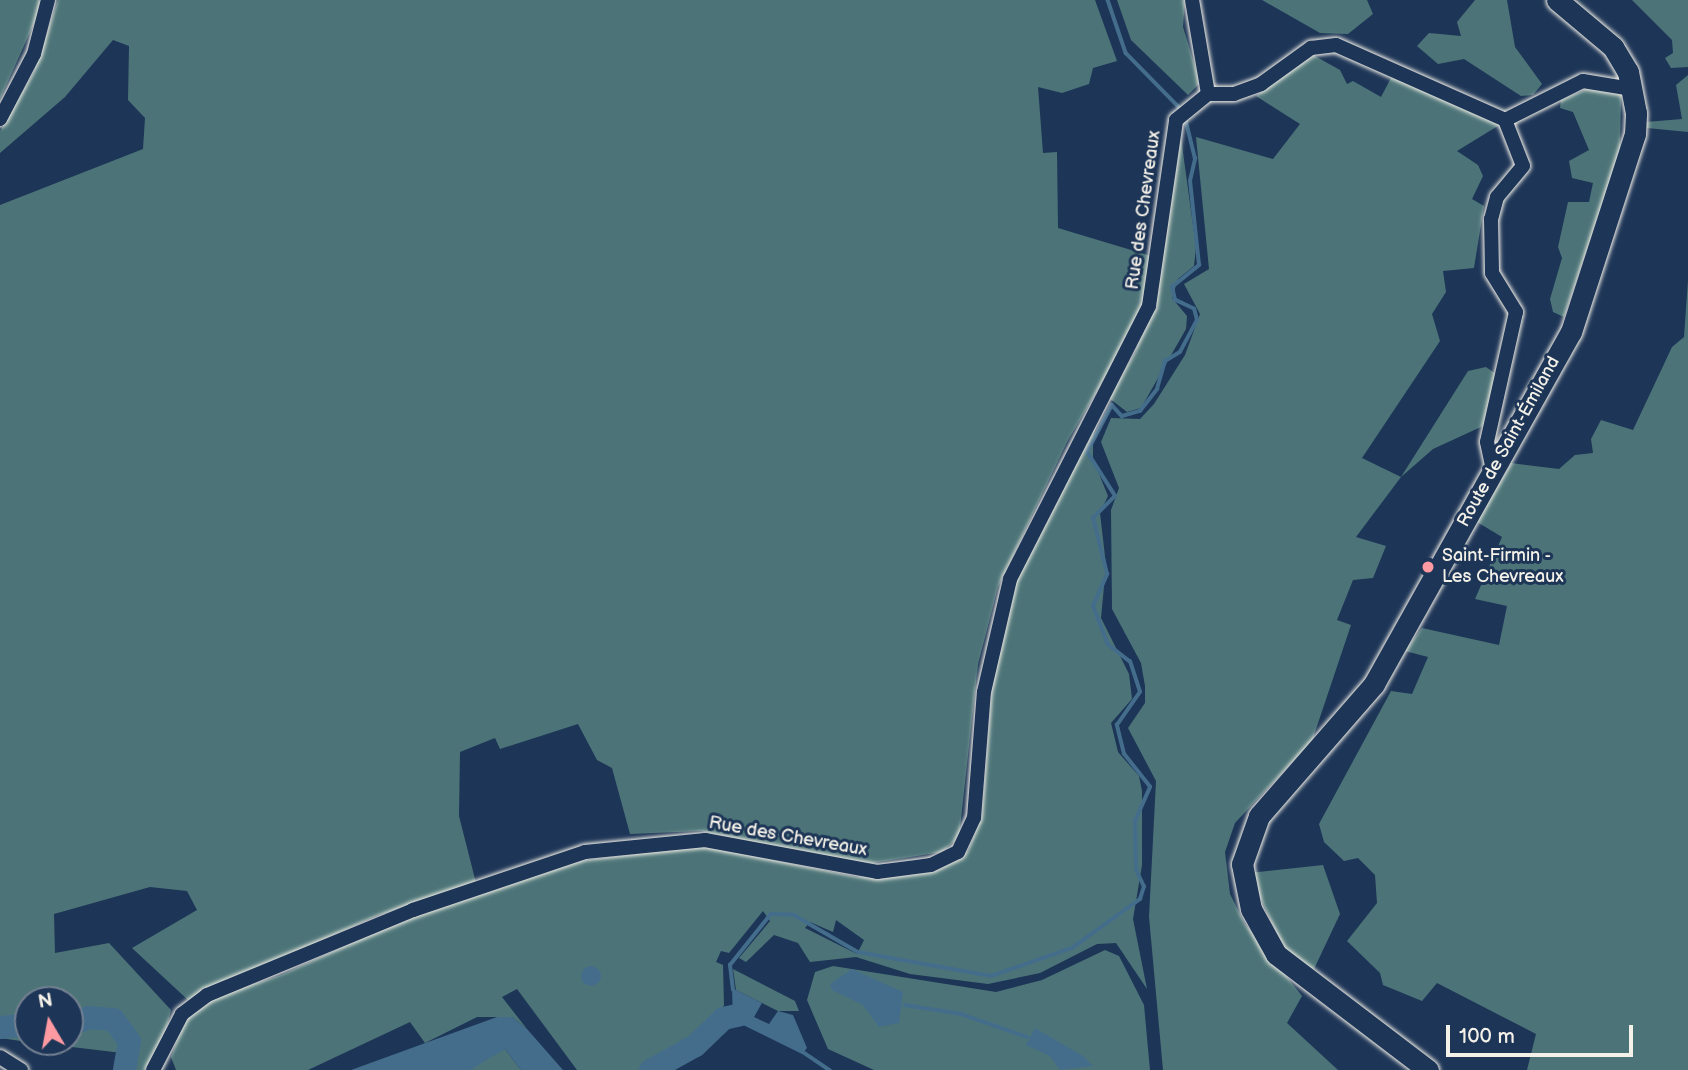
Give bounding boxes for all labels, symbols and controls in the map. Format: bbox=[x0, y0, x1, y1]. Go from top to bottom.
street label: Rue des Chevreaux bbox=[1122, 129, 1166, 291]
street label: Route de Saint-Émiland bbox=[1453, 353, 1565, 531]
place label: Saint-Firmin - Les Chevreaux bbox=[1442, 546, 1564, 588]
marker: Saint-Firmin - Les Chevreaux bbox=[1420, 559, 1436, 575]
street label: Rue des Chevreaux bbox=[707, 812, 869, 862]
north arrow bbox=[14, 986, 84, 1056]
text: N bbox=[37, 989, 55, 1014]
scale bar bbox=[1450, 1010, 1637, 1054]
text: 100 m bbox=[1459, 1024, 1515, 1049]

